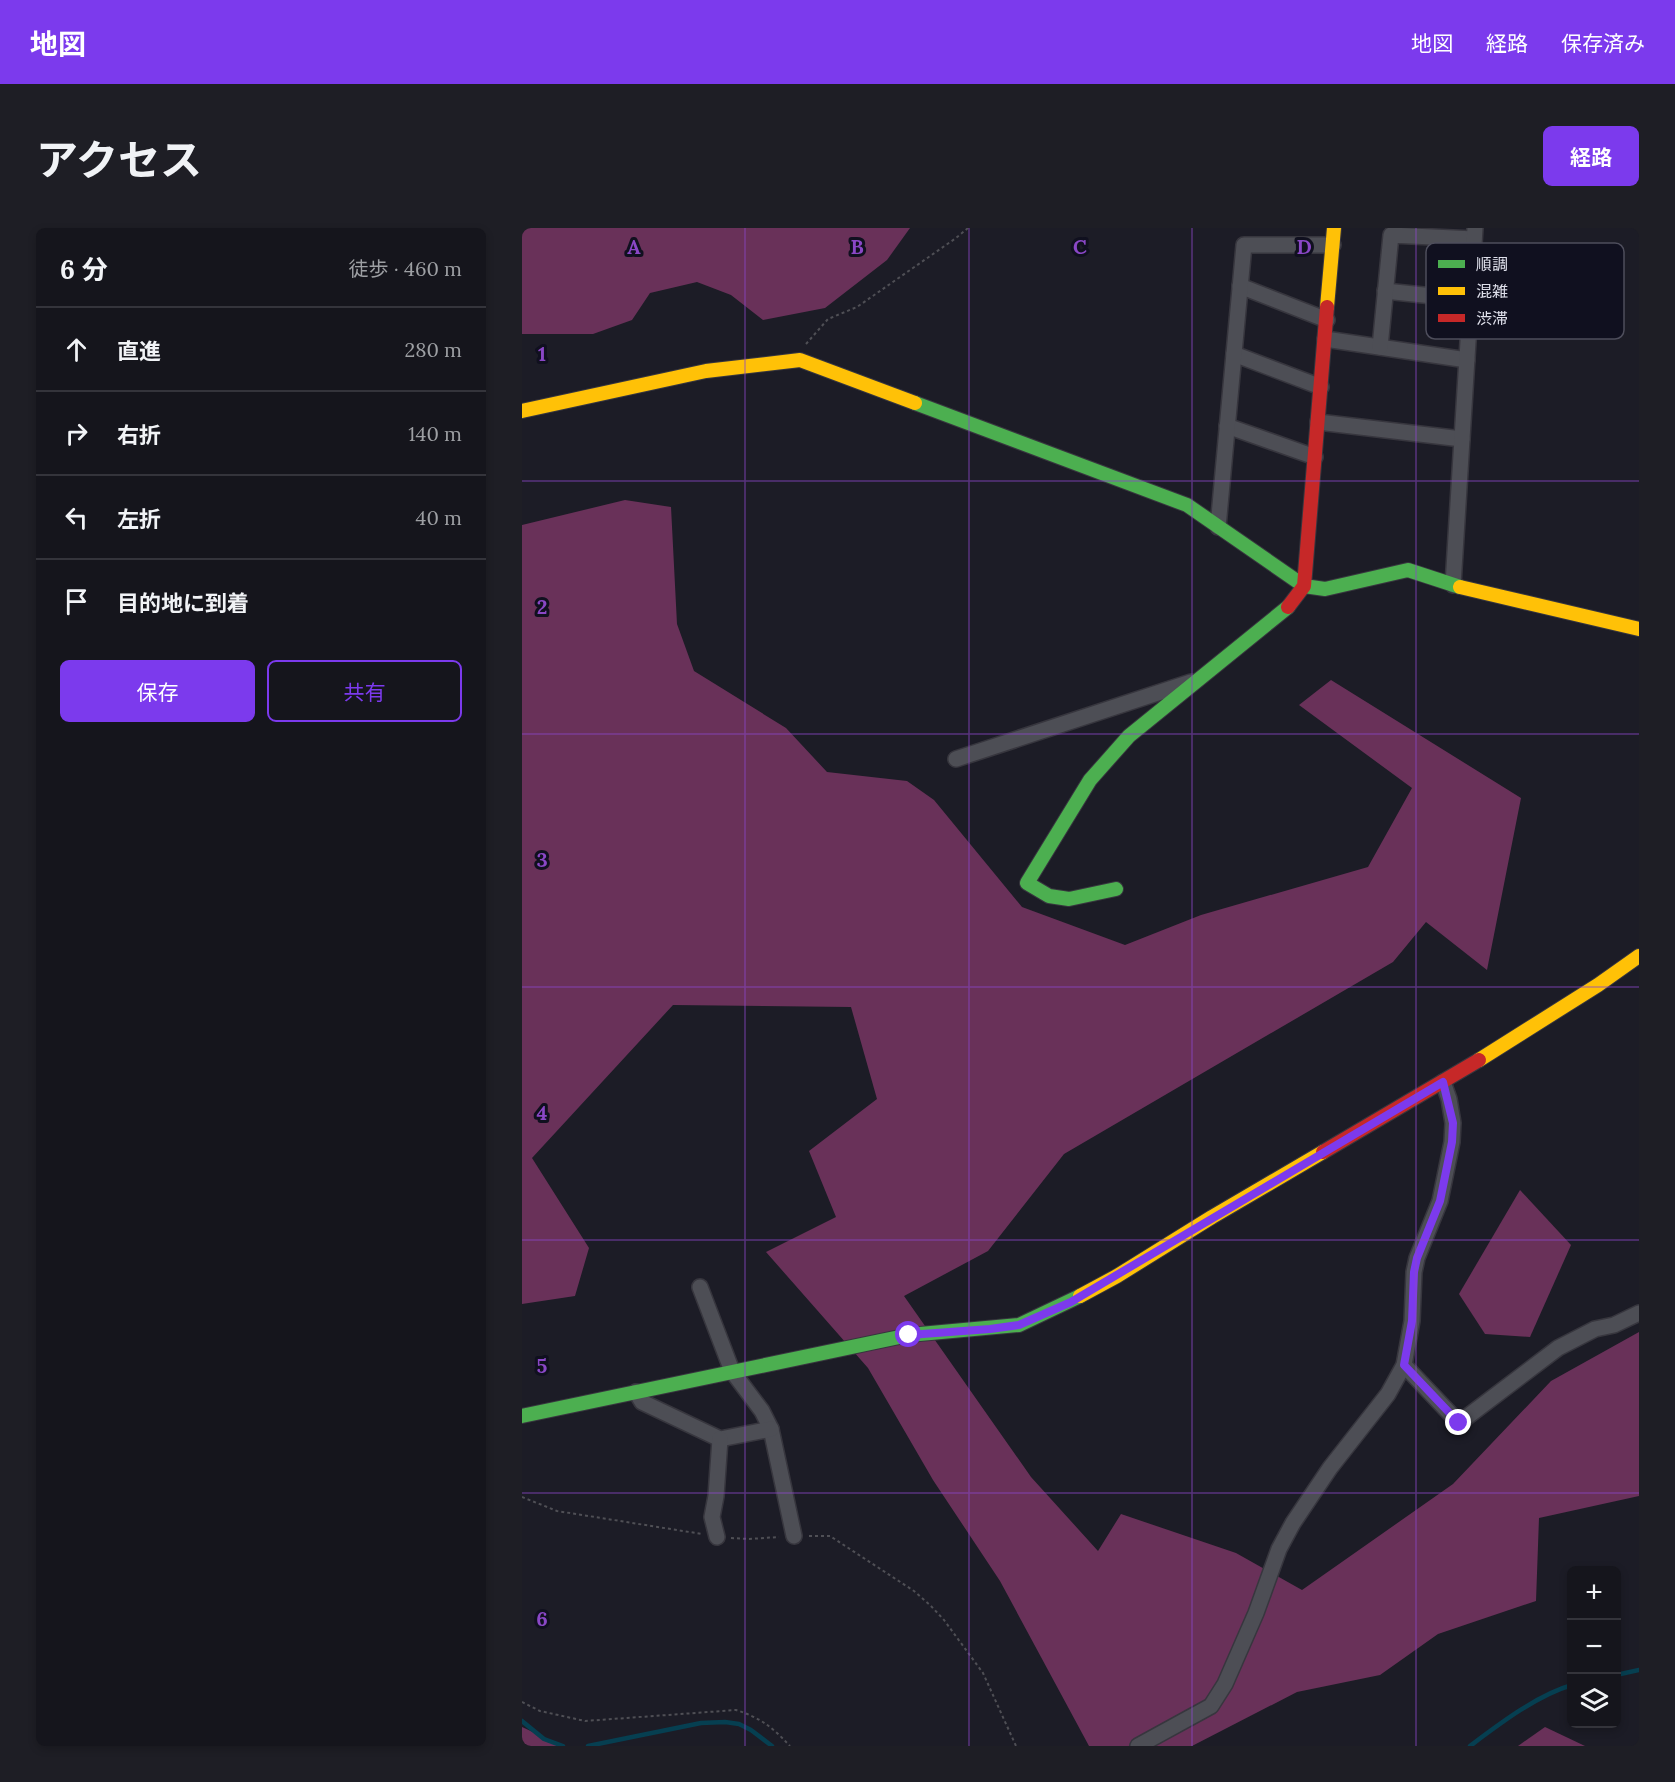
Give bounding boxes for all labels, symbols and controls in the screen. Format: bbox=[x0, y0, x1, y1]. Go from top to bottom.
text: 地図 bbox=[30, 26, 86, 62]
text: 地図 bbox=[1411, 30, 1453, 57]
text: 経路 bbox=[1486, 30, 1528, 57]
text: 保存済み bbox=[1561, 30, 1645, 57]
button: 経路 bbox=[1543, 126, 1639, 186]
text: アクセス bbox=[36, 133, 202, 187]
text: A bbox=[627, 234, 641, 259]
text: B bbox=[850, 234, 864, 259]
text: C bbox=[1073, 234, 1087, 259]
text: D bbox=[1296, 234, 1312, 259]
legend bbox=[1426, 243, 1624, 339]
text: 6 分 bbox=[60, 253, 108, 286]
text: 順調 bbox=[1476, 254, 1508, 274]
text: 徒歩 · 460 m bbox=[349, 256, 462, 281]
text: 混雑 bbox=[1476, 281, 1508, 301]
text: 渋滞 bbox=[1476, 308, 1508, 328]
icon: ahead bbox=[60, 333, 93, 366]
text: 直進 bbox=[117, 337, 161, 365]
text: 280 m bbox=[404, 337, 462, 362]
text: 1 bbox=[538, 341, 546, 366]
icon: right bbox=[60, 417, 93, 450]
text: 右折 bbox=[117, 421, 161, 449]
text: 140 m bbox=[408, 421, 462, 446]
icon: left bbox=[60, 501, 93, 534]
text: 左折 bbox=[117, 505, 161, 533]
text: 40 m bbox=[416, 505, 462, 530]
icon: arrive bbox=[60, 585, 93, 618]
text: 目的地に到着 bbox=[117, 589, 249, 617]
text: 2 bbox=[537, 594, 547, 619]
button: 保存 bbox=[60, 660, 255, 722]
button: 共有 bbox=[267, 660, 462, 722]
text: 3 bbox=[536, 847, 548, 872]
text: 4 bbox=[537, 1100, 548, 1125]
route start bbox=[895, 1321, 921, 1347]
text: 5 bbox=[537, 1353, 548, 1378]
route end bbox=[1445, 1409, 1471, 1435]
map controls bbox=[1567, 1566, 1621, 1728]
button: + bbox=[1567, 1566, 1621, 1620]
text: 6 bbox=[536, 1606, 548, 1631]
button: − bbox=[1567, 1620, 1621, 1674]
button: layers bbox=[1567, 1674, 1621, 1728]

